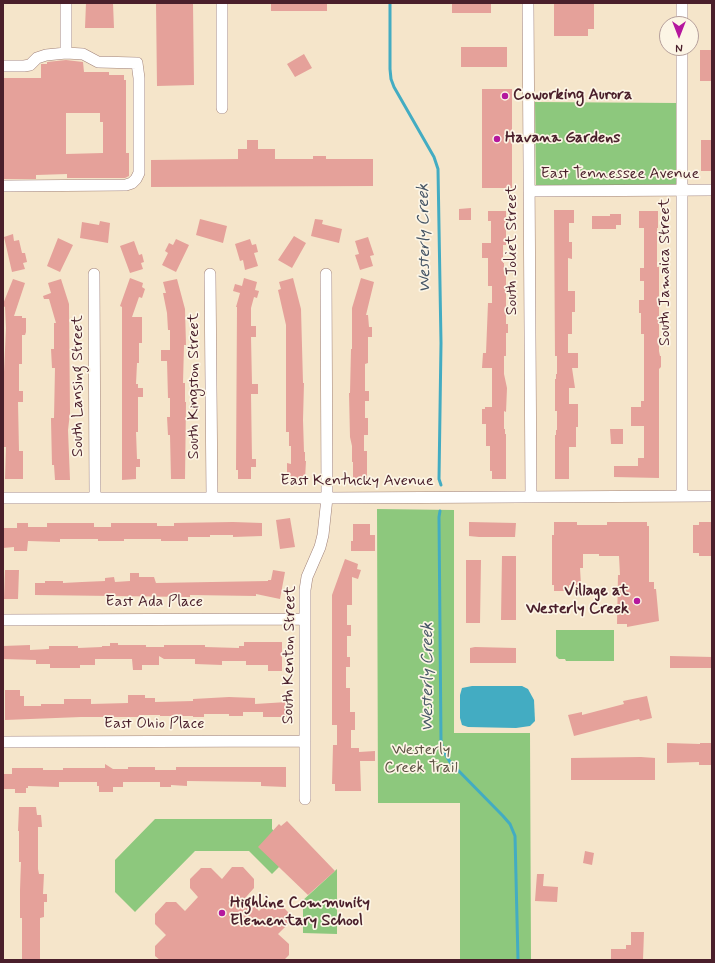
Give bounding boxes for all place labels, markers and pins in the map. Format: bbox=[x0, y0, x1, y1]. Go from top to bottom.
place label: Coworking Aurora bbox=[513, 86, 632, 106]
marker: Coworking Aurora bbox=[500, 91, 510, 101]
place label: Havana Gardens bbox=[505, 129, 620, 149]
marker: Havana Gardens bbox=[492, 134, 502, 144]
place label: Village at Westerly Creek bbox=[526, 582, 629, 620]
marker: Village at Westerly Creek bbox=[632, 596, 642, 606]
place label: Highline Community Elementary School bbox=[230, 894, 370, 932]
marker: Highline Community Elementary School bbox=[217, 908, 227, 918]

